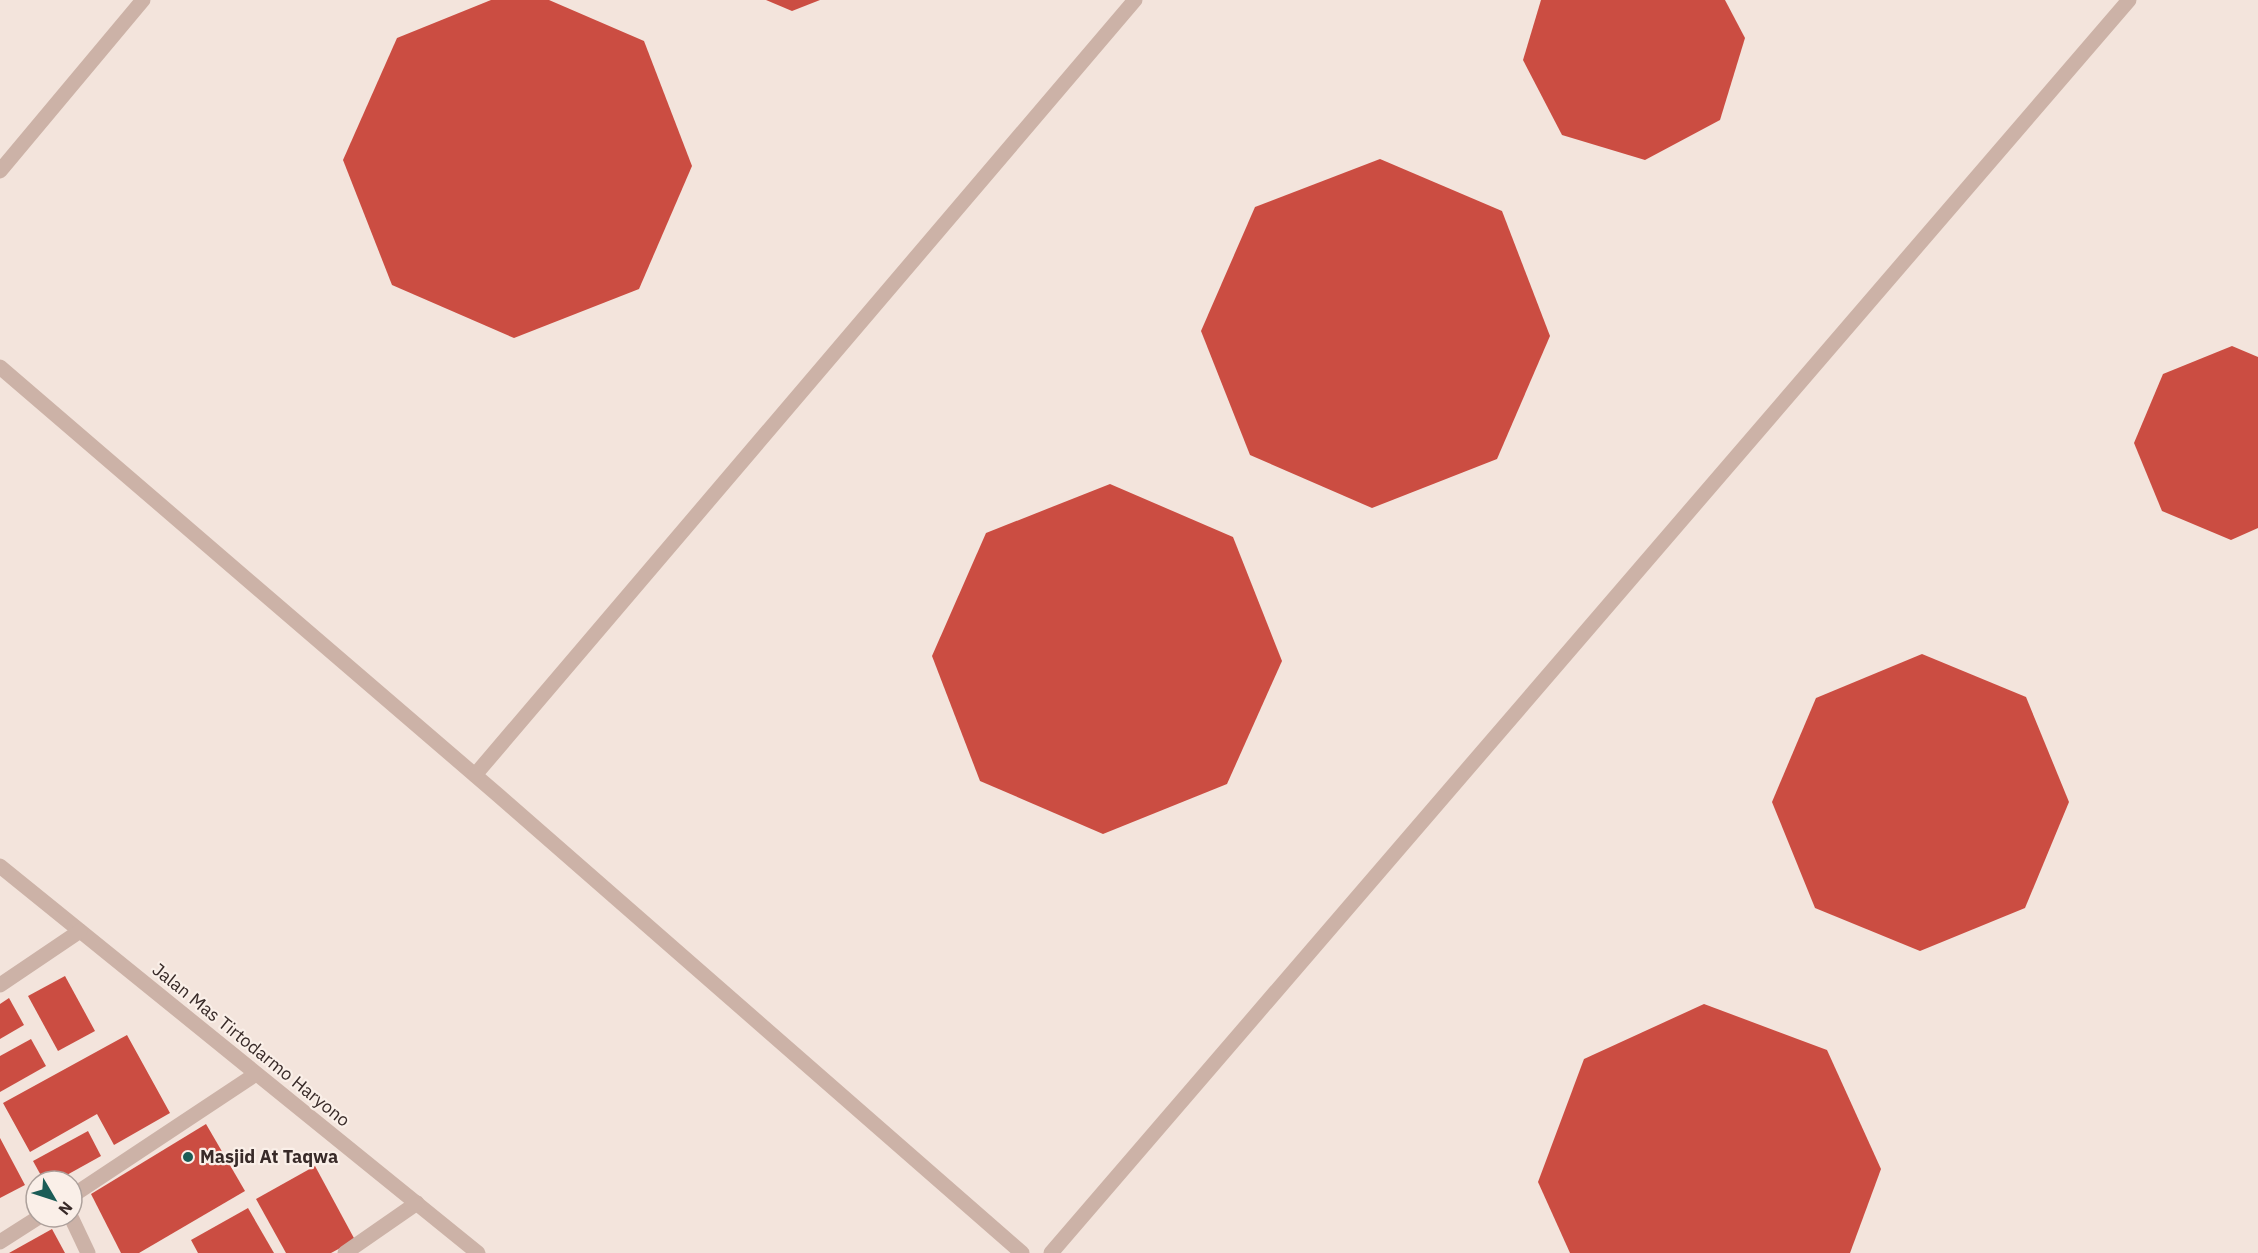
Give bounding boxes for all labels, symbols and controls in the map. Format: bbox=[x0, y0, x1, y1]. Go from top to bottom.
street label: Jalan Mas Tirtodarmo Haryono bbox=[148, 958, 355, 1132]
place label: Masjid At Taqwa bbox=[200, 1145, 338, 1168]
marker: Masjid At Taqwa bbox=[181, 1150, 195, 1164]
north arrow bbox=[24, 1169, 84, 1229]
text: N bbox=[54, 1198, 77, 1219]

